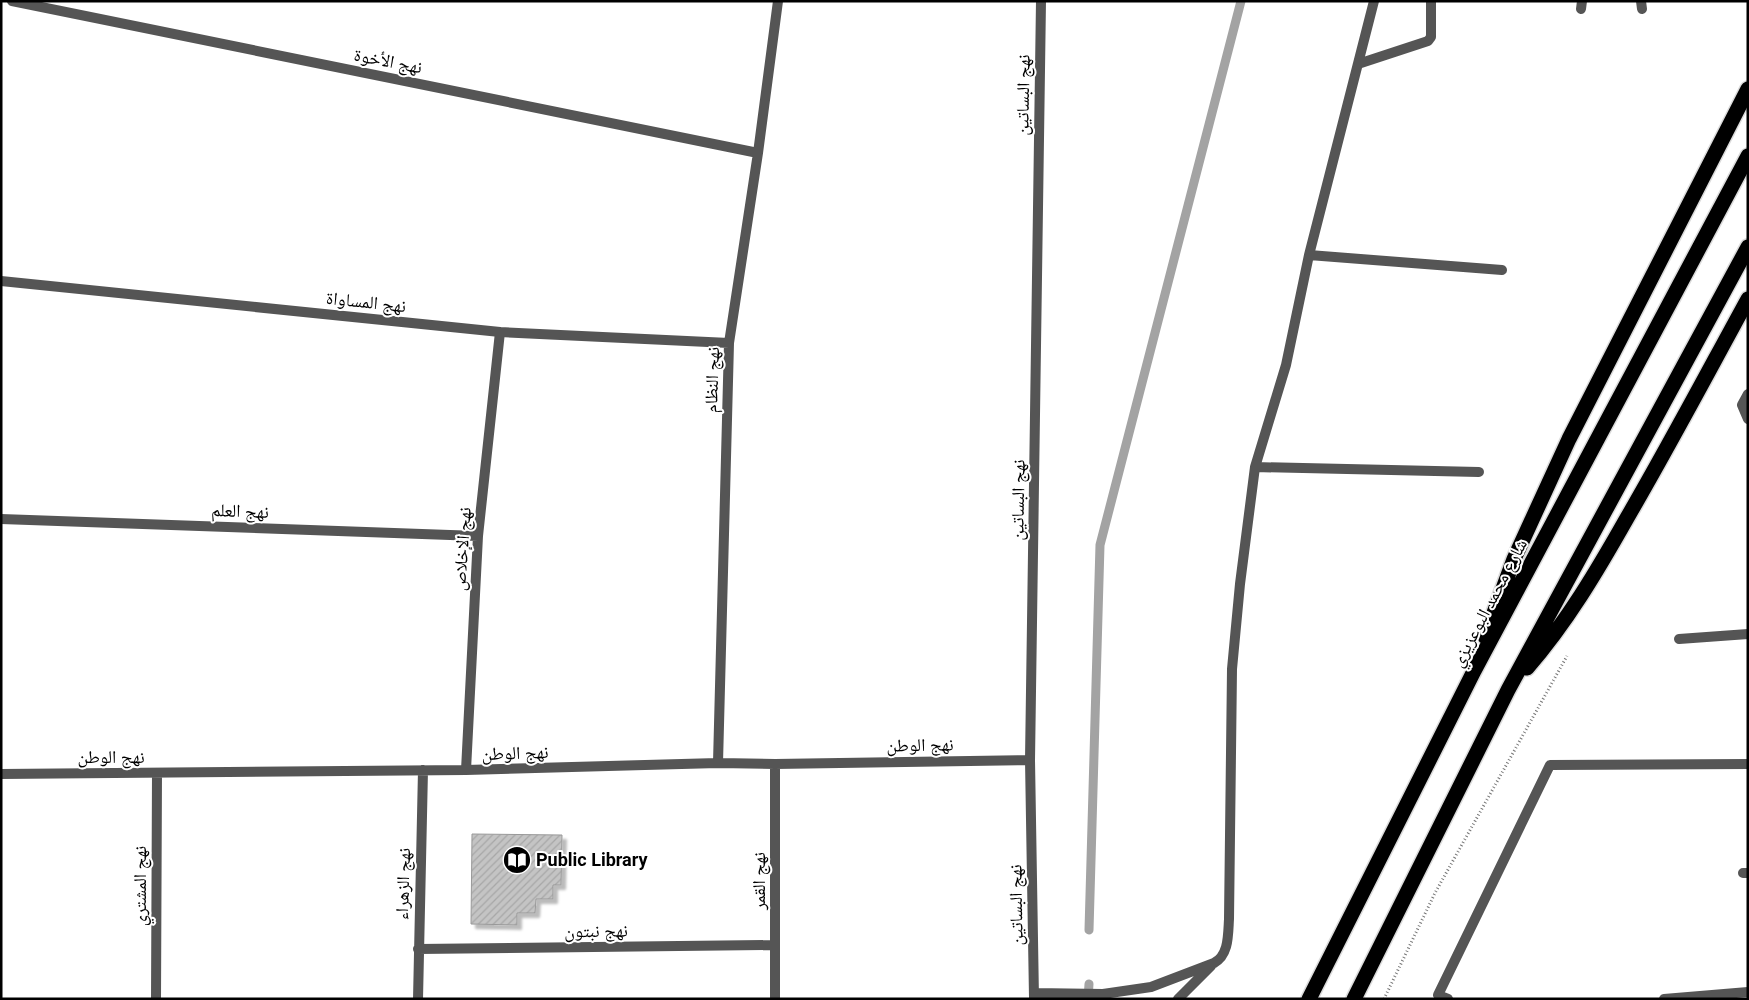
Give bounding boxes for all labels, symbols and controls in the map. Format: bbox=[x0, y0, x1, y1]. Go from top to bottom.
street label: نهج الأخوة bbox=[352, 44, 424, 79]
street label: نهج البساتين bbox=[1011, 54, 1036, 136]
street label: نهج المساواة bbox=[325, 287, 407, 318]
street label: نهج النظام bbox=[700, 346, 725, 414]
street label: نهج البساتين bbox=[1006, 459, 1031, 541]
street label: نهج العلم bbox=[211, 499, 269, 524]
street label: نهج الإخلاص bbox=[448, 506, 477, 592]
street label: شارع محمد البوعزيزي bbox=[1446, 535, 1535, 673]
street label: نهج الوطن bbox=[886, 733, 954, 758]
street label: نهج الوطن bbox=[481, 741, 549, 766]
street label: نهج الوطن bbox=[77, 746, 145, 769]
library icon: Public Library bbox=[502, 845, 532, 875]
street label: نهج المشتري bbox=[129, 846, 155, 926]
street label: نهج الزهراء bbox=[391, 847, 416, 920]
place label: Public Library bbox=[536, 849, 648, 870]
street label: نهج القمر bbox=[748, 852, 771, 911]
street label: نهج البساتين bbox=[1004, 864, 1029, 946]
street label: نهج نبتون bbox=[564, 919, 628, 944]

